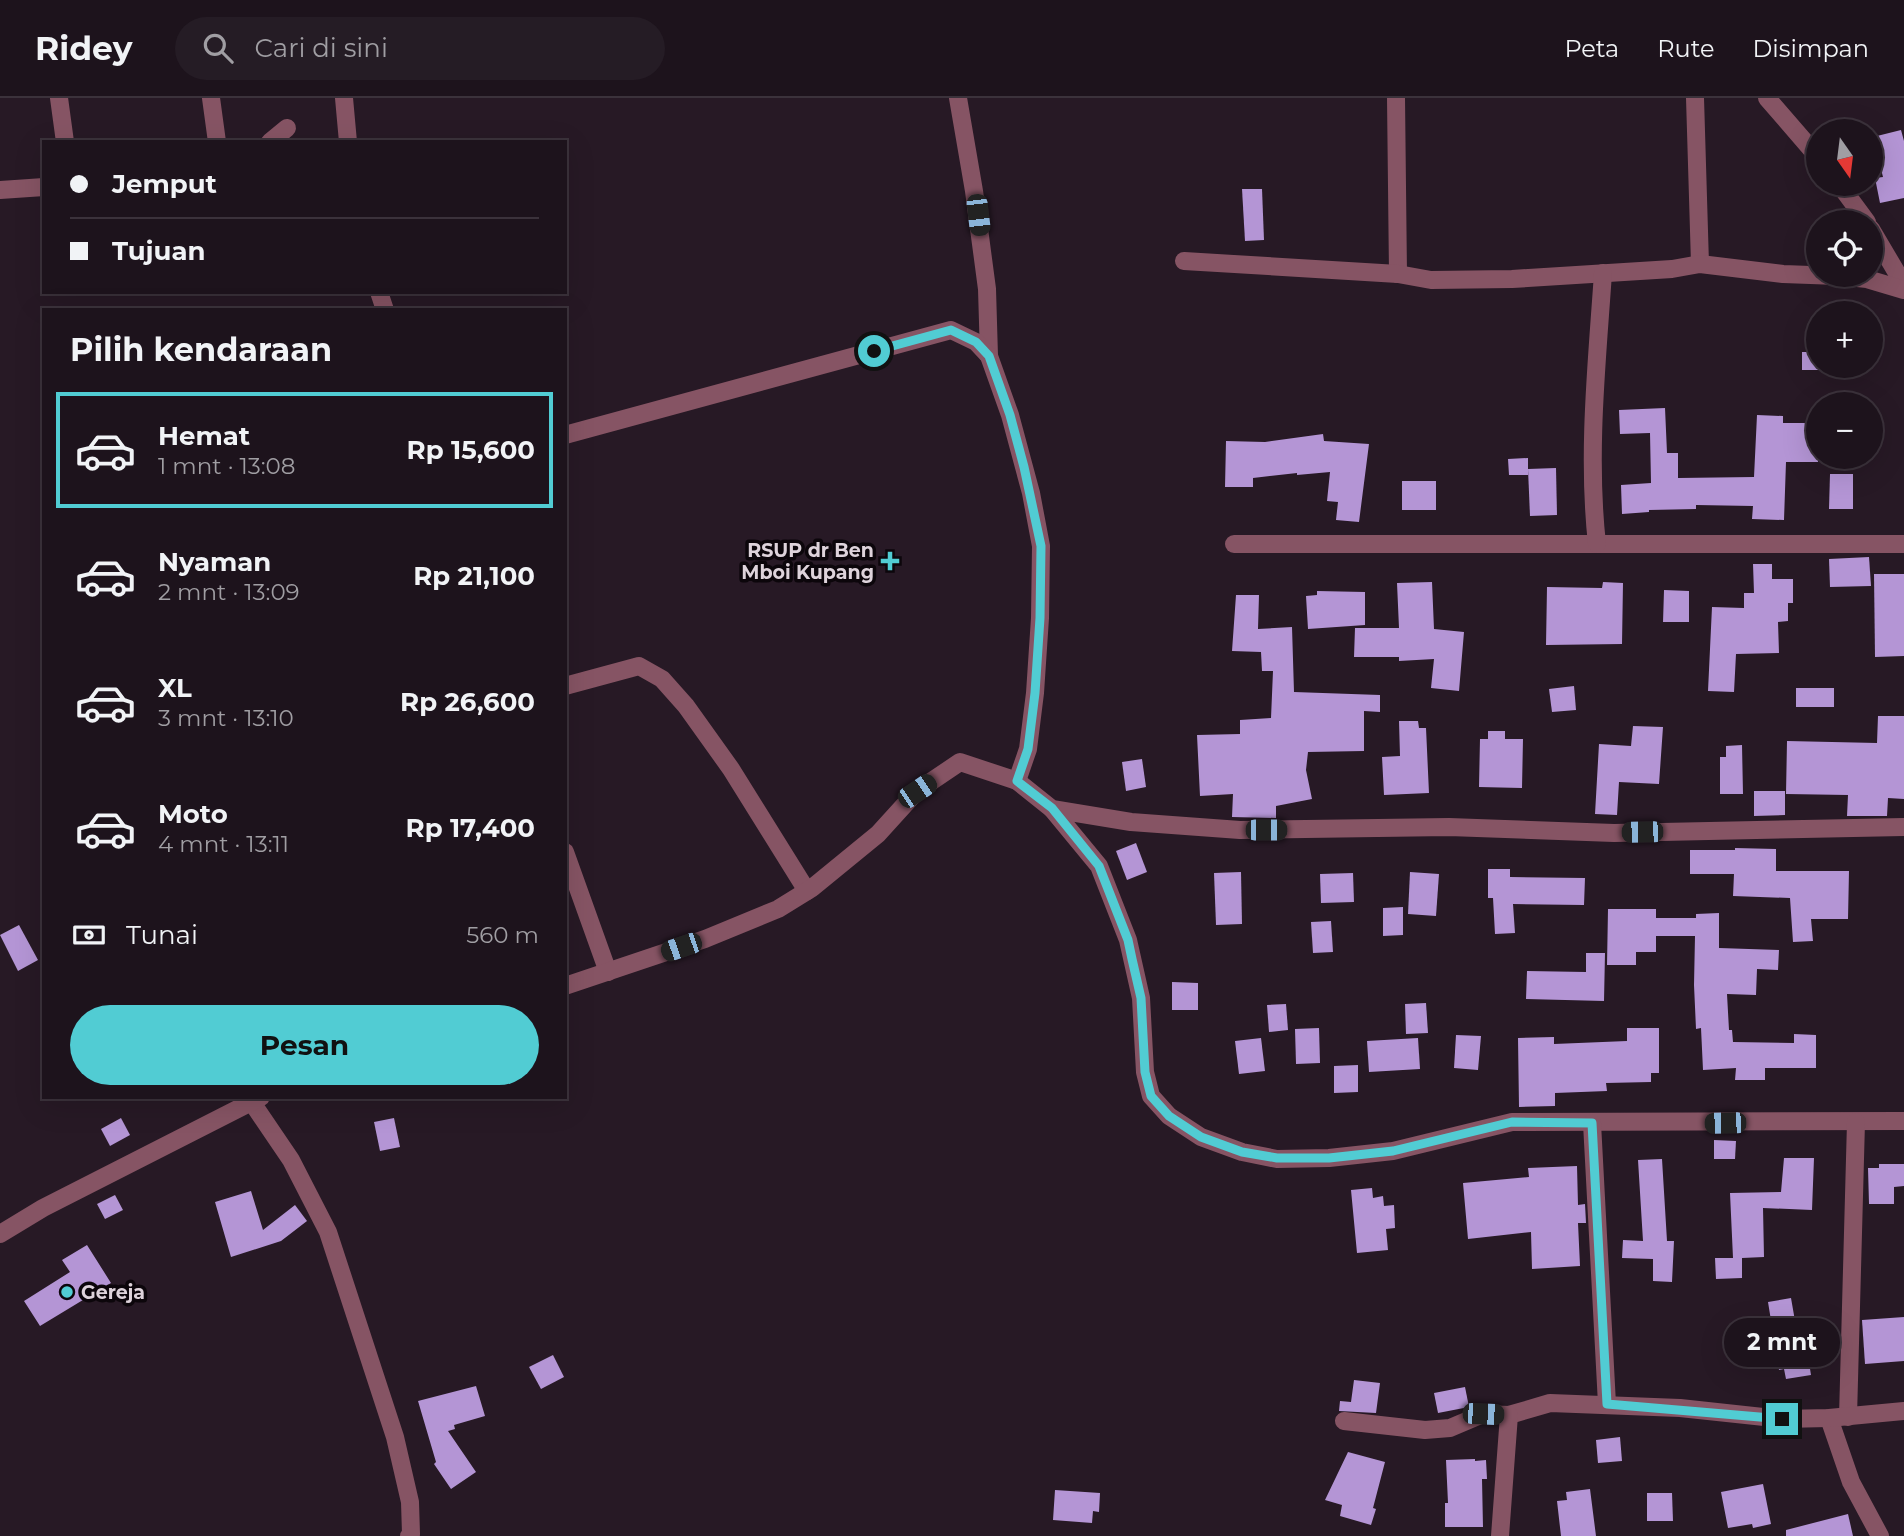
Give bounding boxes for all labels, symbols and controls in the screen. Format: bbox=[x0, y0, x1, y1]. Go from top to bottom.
search box bbox=[175, 17, 665, 80]
text: Ridey bbox=[35, 28, 133, 68]
icon: search bbox=[199, 29, 237, 67]
text: Cari di sini bbox=[255, 32, 388, 64]
text: Peta bbox=[1564, 34, 1619, 63]
text: Rute bbox=[1657, 34, 1715, 63]
text: Disimpan bbox=[1753, 34, 1869, 63]
north arrow bbox=[1806, 119, 1883, 196]
map controls bbox=[1806, 119, 1883, 469]
text: Jemput bbox=[112, 168, 217, 200]
car bbox=[966, 193, 991, 237]
button: locate bbox=[1806, 210, 1883, 287]
text: Tujuan bbox=[112, 235, 205, 267]
button: + bbox=[1806, 301, 1883, 378]
text: Pilih kendaraan bbox=[70, 330, 332, 369]
route start bbox=[858, 335, 890, 367]
button: − bbox=[1806, 392, 1883, 469]
icon: car bbox=[74, 419, 137, 482]
text: Hemat bbox=[158, 420, 250, 452]
text: Rp 15,600 bbox=[407, 434, 535, 466]
text: 1 mnt · 13:08 bbox=[158, 452, 296, 480]
place label: RSUP dr Ben Mboi Kupang bbox=[741, 539, 874, 584]
icon: car bbox=[74, 545, 137, 608]
text: Nyaman bbox=[158, 546, 271, 578]
marker: RSUP dr Ben Mboi Kupang bbox=[880, 551, 900, 571]
text: Rp 21,100 bbox=[413, 560, 535, 592]
text: 2 mnt · 13:09 bbox=[158, 578, 300, 606]
icon: car bbox=[74, 671, 137, 734]
text: XL bbox=[158, 672, 192, 704]
text: Rp 26,600 bbox=[400, 686, 535, 718]
text: 3 mnt · 13:10 bbox=[158, 704, 294, 732]
car bbox=[894, 771, 941, 811]
icon: car bbox=[74, 797, 137, 860]
text: Moto bbox=[158, 798, 228, 830]
text: Rp 17,400 bbox=[406, 812, 535, 844]
car bbox=[1246, 820, 1288, 841]
car bbox=[1621, 821, 1664, 843]
text: 4 mnt · 13:11 bbox=[158, 830, 289, 858]
icon: cash bbox=[70, 916, 108, 954]
text: Tunai bbox=[126, 919, 198, 951]
text: 560 m bbox=[466, 921, 539, 949]
car bbox=[658, 930, 705, 964]
button: Pesan bbox=[70, 1005, 539, 1085]
car bbox=[1704, 1112, 1747, 1134]
place label: Gereja bbox=[81, 1281, 145, 1304]
marker: Gereja bbox=[59, 1284, 75, 1300]
callout: 2 mnt bbox=[1724, 1318, 1840, 1366]
text: 2 mnt bbox=[1747, 1328, 1817, 1356]
car bbox=[1462, 1403, 1505, 1425]
route end bbox=[1766, 1403, 1798, 1435]

